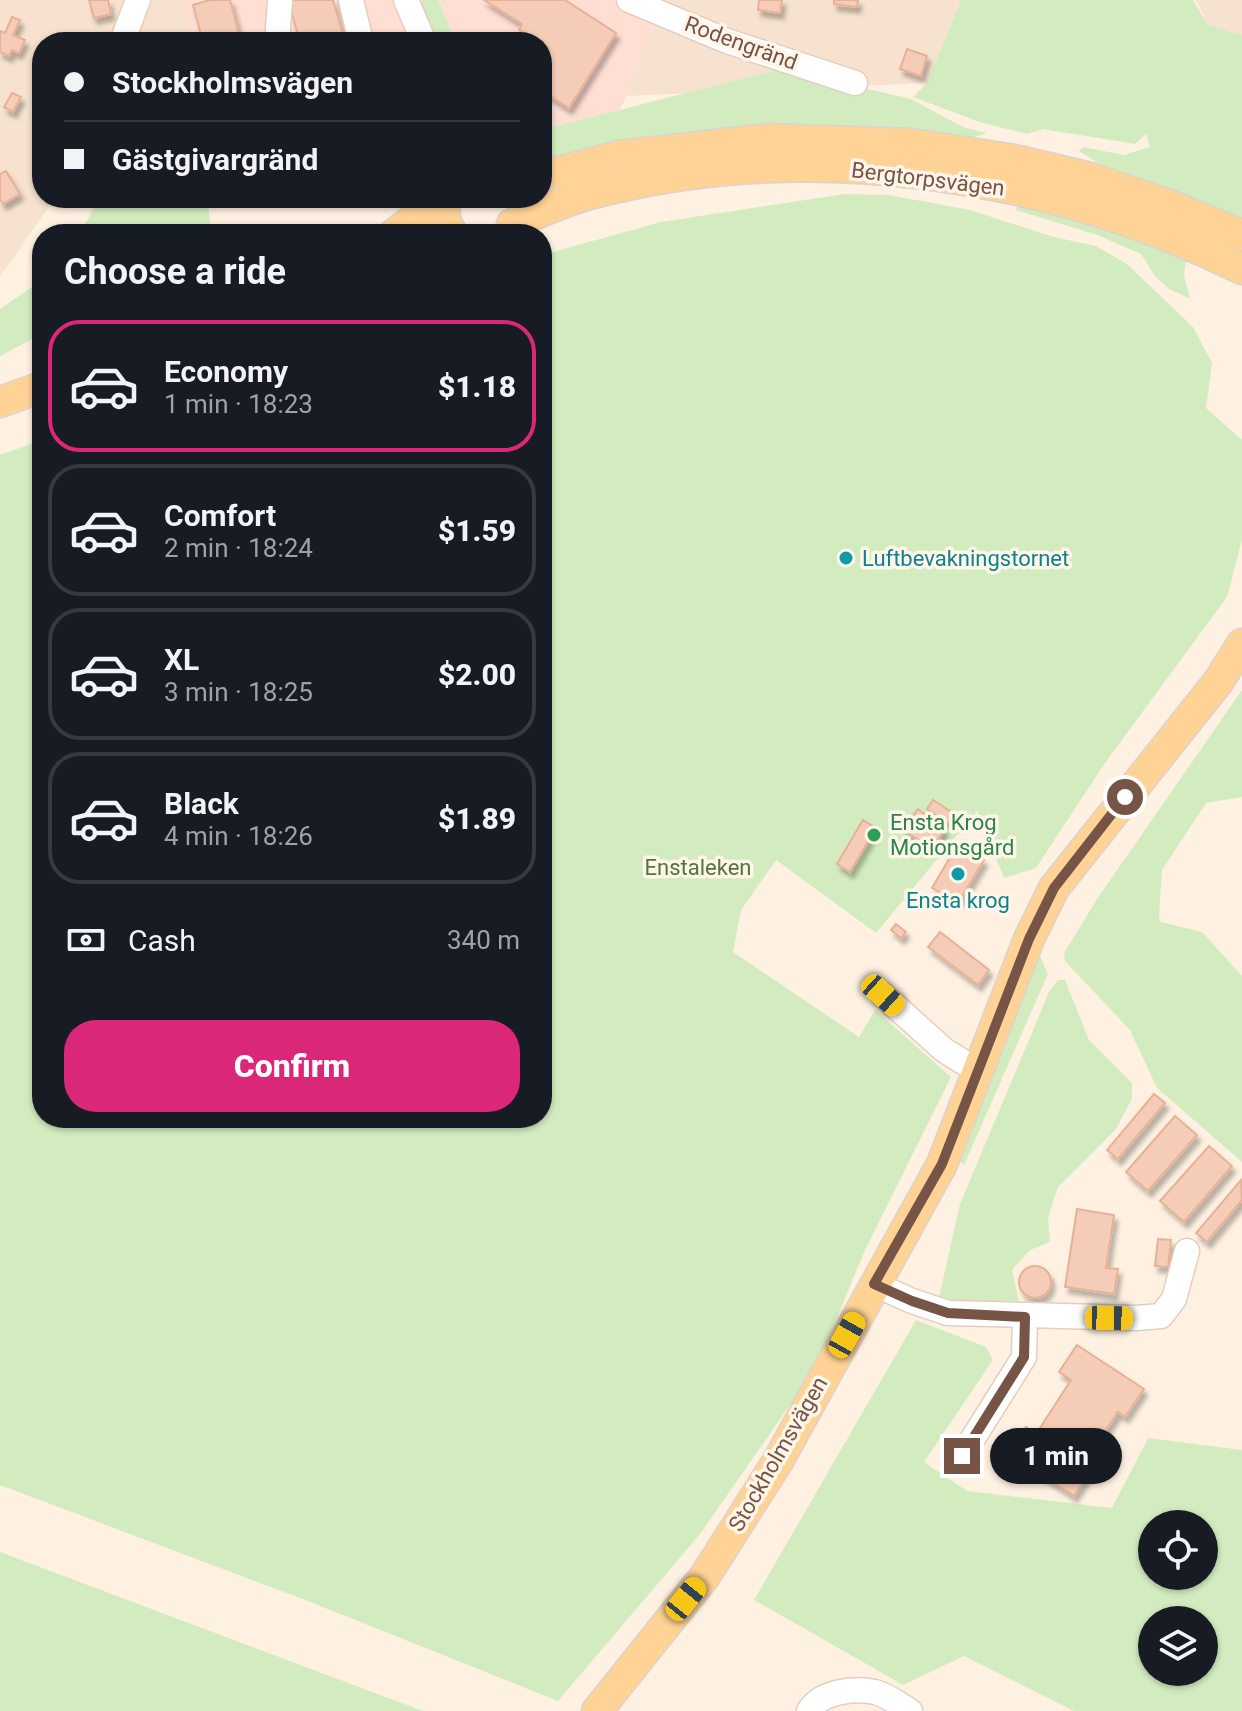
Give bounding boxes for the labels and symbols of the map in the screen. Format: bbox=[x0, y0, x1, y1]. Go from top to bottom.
street label: Rodengränd bbox=[681, 11, 801, 75]
street label: Bergtorpsvägen bbox=[850, 157, 1006, 201]
place label: Luftbevakningstornet bbox=[862, 546, 1069, 571]
marker: Luftbevakningstornet bbox=[837, 549, 855, 567]
route start bbox=[1107, 779, 1143, 815]
place label: Ensta Krog Motionsgård bbox=[890, 810, 1014, 860]
marker: Ensta Krog Motionsgård bbox=[865, 826, 883, 844]
park label: Enstaleken bbox=[645, 855, 751, 880]
marker: Ensta krog bbox=[949, 865, 967, 883]
place label: Ensta krog bbox=[906, 888, 1010, 913]
car bbox=[857, 970, 909, 1020]
car bbox=[1085, 1306, 1133, 1330]
car bbox=[825, 1308, 869, 1362]
street label: Stockholmsvägen bbox=[724, 1372, 832, 1536]
callout: 1 min bbox=[990, 1428, 1122, 1484]
route end bbox=[944, 1438, 980, 1474]
car bbox=[662, 1573, 710, 1625]

